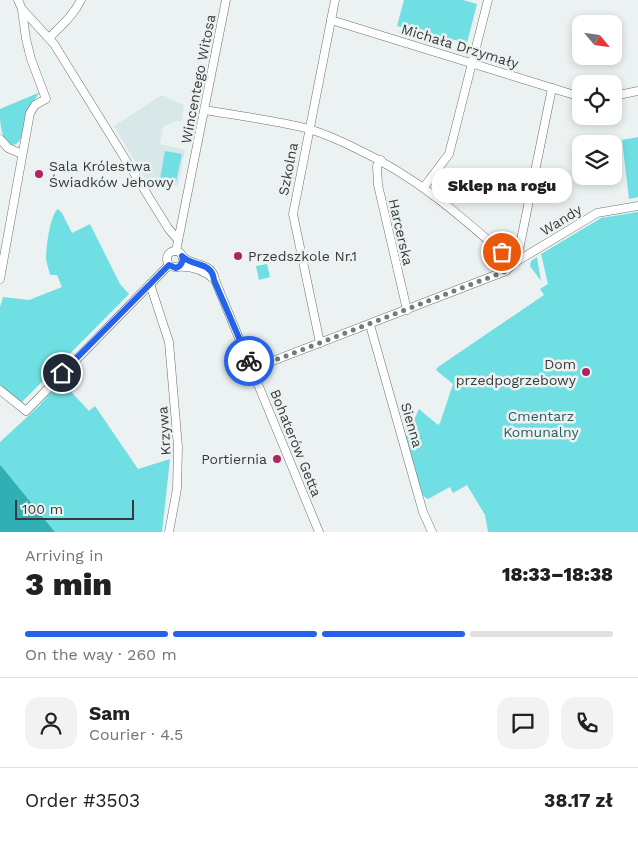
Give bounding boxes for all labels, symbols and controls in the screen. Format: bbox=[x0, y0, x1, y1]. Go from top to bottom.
street label: Wincentego Witosa bbox=[178, 13, 218, 145]
north arrow bbox=[572, 15, 622, 65]
map controls bbox=[572, 15, 622, 185]
street label: Michała Drzymały bbox=[399, 21, 521, 72]
button: locate bbox=[572, 75, 622, 125]
button: layers bbox=[572, 135, 622, 185]
street label: Szkolna bbox=[275, 141, 301, 197]
place label: Sala Królestwa Świadków Jehowy bbox=[49, 158, 174, 190]
callout: Sklep na rogu bbox=[432, 167, 572, 202]
marker: Sala Królestwa Świadków Jehowy bbox=[33, 168, 45, 180]
text: Sklep na rogu bbox=[448, 176, 556, 195]
street label: Harcerska bbox=[386, 197, 416, 267]
street label: Wandy bbox=[537, 201, 585, 239]
pin bbox=[481, 231, 523, 273]
icon: bag bbox=[488, 238, 516, 266]
place label: Przedszkole Nr.1 bbox=[248, 248, 357, 264]
marker: Przedszkole Nr.1 bbox=[232, 250, 244, 262]
courier bbox=[224, 336, 274, 386]
icon: bike bbox=[235, 347, 263, 375]
pin bbox=[41, 352, 83, 394]
place label: Dom przedpogrzebowy bbox=[456, 356, 577, 388]
icon: home bbox=[48, 359, 76, 387]
marker: Dom przedpogrzebowy bbox=[580, 366, 592, 378]
street label: Bohaterów Getta bbox=[267, 387, 325, 499]
street label: Sienna bbox=[398, 401, 426, 449]
street label: Krzywa bbox=[154, 406, 174, 456]
park label: Cmentarz Komunalny bbox=[503, 408, 580, 440]
place label: Portiernia bbox=[201, 451, 267, 467]
marker: Portiernia bbox=[271, 453, 283, 465]
scale bar bbox=[15, 497, 134, 520]
text: 100 m bbox=[22, 501, 63, 517]
text: Arriving in bbox=[25, 546, 103, 565]
text: 18:33–18:38 bbox=[502, 563, 613, 586]
text: 3 min bbox=[25, 565, 112, 603]
text: On the way · 260 m bbox=[25, 645, 177, 664]
button: person bbox=[25, 697, 77, 749]
button: chat bbox=[497, 697, 549, 749]
button: phone bbox=[561, 697, 613, 749]
text: Sam bbox=[89, 702, 130, 725]
text: Courier · 4.5 bbox=[89, 725, 183, 744]
text: Order #3503 bbox=[25, 789, 140, 812]
text: 38.17 zł bbox=[544, 789, 613, 812]

